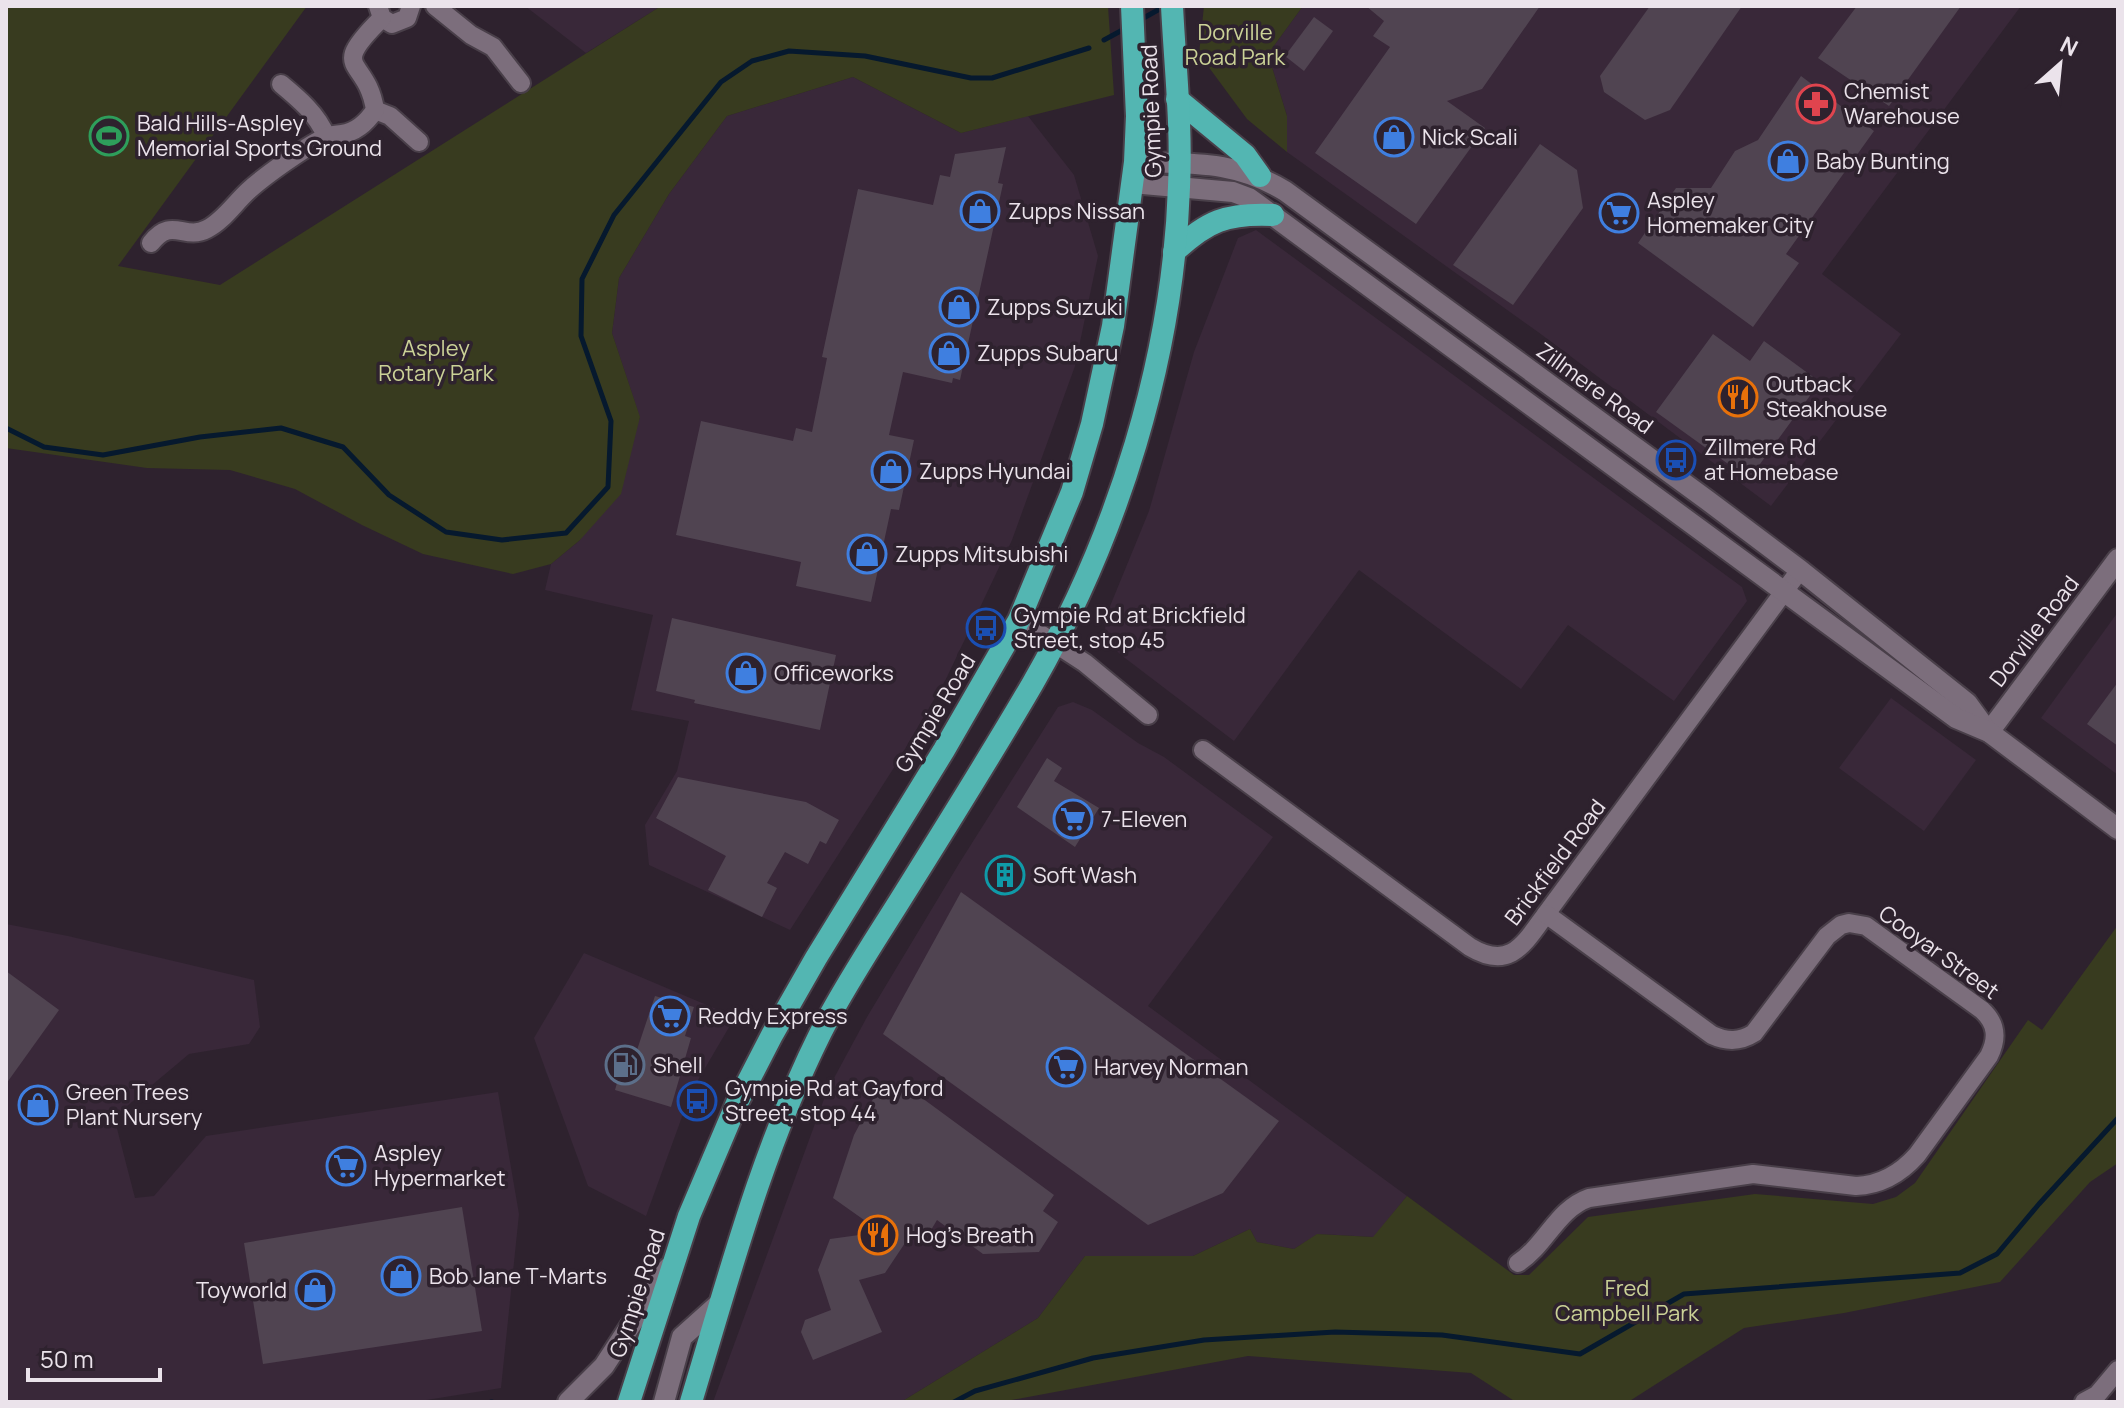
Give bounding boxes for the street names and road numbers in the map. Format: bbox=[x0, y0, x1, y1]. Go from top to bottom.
street label: Gympie Road bbox=[1134, 44, 1168, 178]
street label: Zillmere Road bbox=[1531, 335, 1659, 441]
street label: Dorville Road bbox=[1982, 569, 2086, 693]
street label: Gympie Road bbox=[888, 648, 982, 778]
street label: Brickfield Road bbox=[1498, 793, 1612, 931]
street label: Cooyar Street bbox=[1873, 898, 2005, 1006]
street label: Gympie Road bbox=[602, 1225, 672, 1361]

